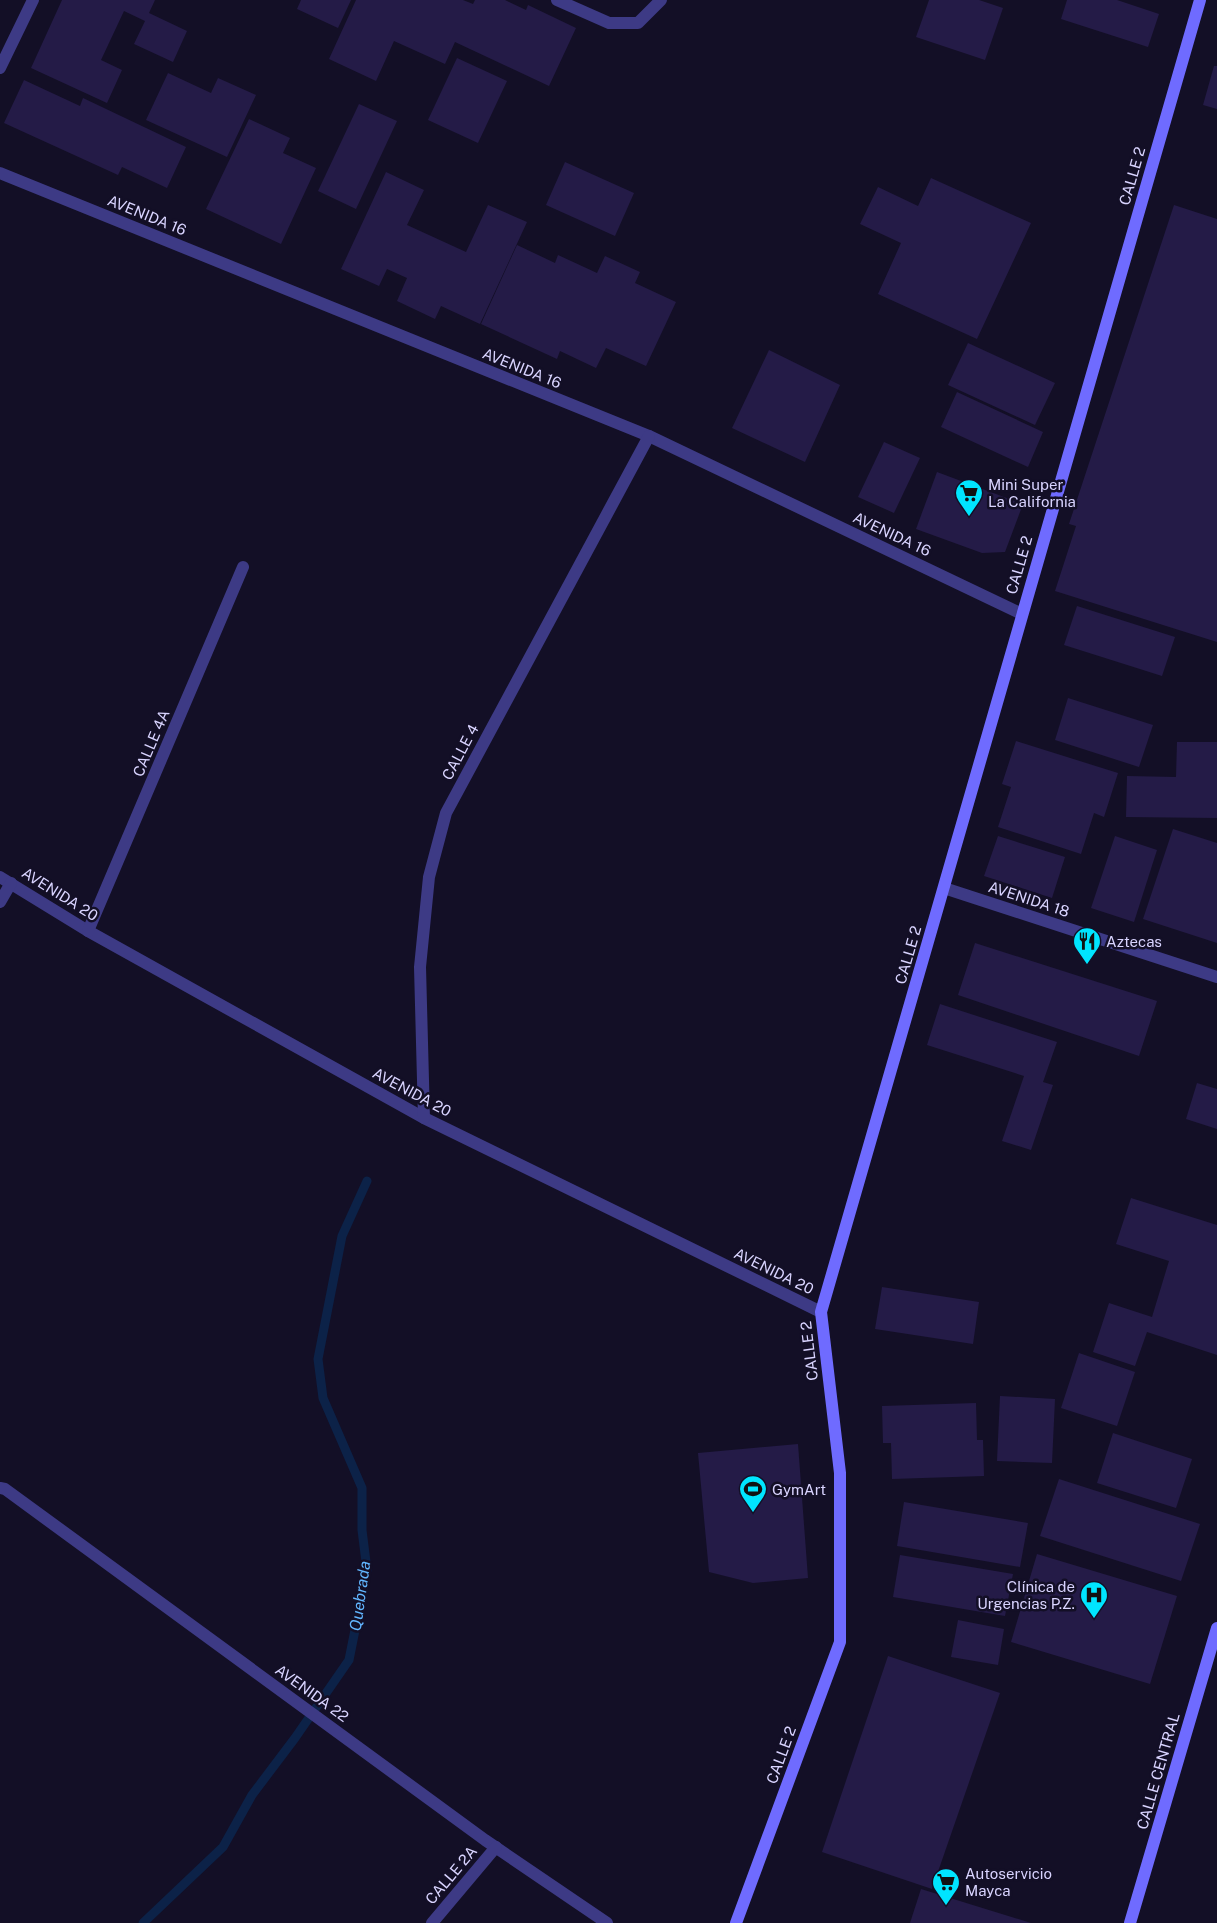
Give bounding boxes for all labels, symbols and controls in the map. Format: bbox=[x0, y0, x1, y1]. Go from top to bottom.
street label: CALLE 2 bbox=[1116, 145, 1148, 207]
street label: AVENIDA 16 bbox=[105, 191, 189, 239]
street label: AVENIDA 16 bbox=[480, 344, 564, 392]
place label: Mini Super La California bbox=[988, 476, 1076, 510]
supermarket icon: Mini Super La California bbox=[954, 478, 984, 517]
street label: AVENIDA 16 bbox=[850, 509, 934, 559]
street label: CALLE 2 bbox=[1003, 534, 1035, 596]
street label: CALLE 4A bbox=[129, 707, 173, 779]
street label: CALLE 4 bbox=[438, 721, 482, 783]
street label: AVENIDA 20 bbox=[19, 864, 101, 924]
street label: AVENIDA 18 bbox=[986, 878, 1072, 920]
street label: CALLE 2 bbox=[892, 924, 924, 986]
restaurant icon: Aztecas bbox=[1072, 926, 1102, 965]
place label: Aztecas bbox=[1106, 933, 1162, 950]
street label: AVENIDA 20 bbox=[370, 1064, 454, 1120]
street label: AVENIDA 20 bbox=[731, 1244, 817, 1298]
street label: CALLE 2 bbox=[797, 1320, 821, 1382]
sports icon: GymArt bbox=[738, 1474, 768, 1513]
place label: GymArt bbox=[772, 1481, 826, 1498]
water label: Quebrada bbox=[346, 1560, 374, 1632]
place label: Clínica de Urgencias P.Z. bbox=[977, 1578, 1075, 1612]
hospital icon: Clínica de Urgencias P.Z. bbox=[1079, 1580, 1109, 1619]
street label: AVENIDA 22 bbox=[272, 1661, 352, 1725]
street label: CALLE CENTRAL bbox=[1133, 1711, 1183, 1831]
street label: CALLE 2 bbox=[763, 1724, 799, 1786]
street label: CALLE 2A bbox=[422, 1842, 480, 1908]
place label: Autoservicio Mayca bbox=[965, 1865, 1052, 1899]
supermarket icon: Autoservicio Mayca bbox=[931, 1867, 961, 1906]

